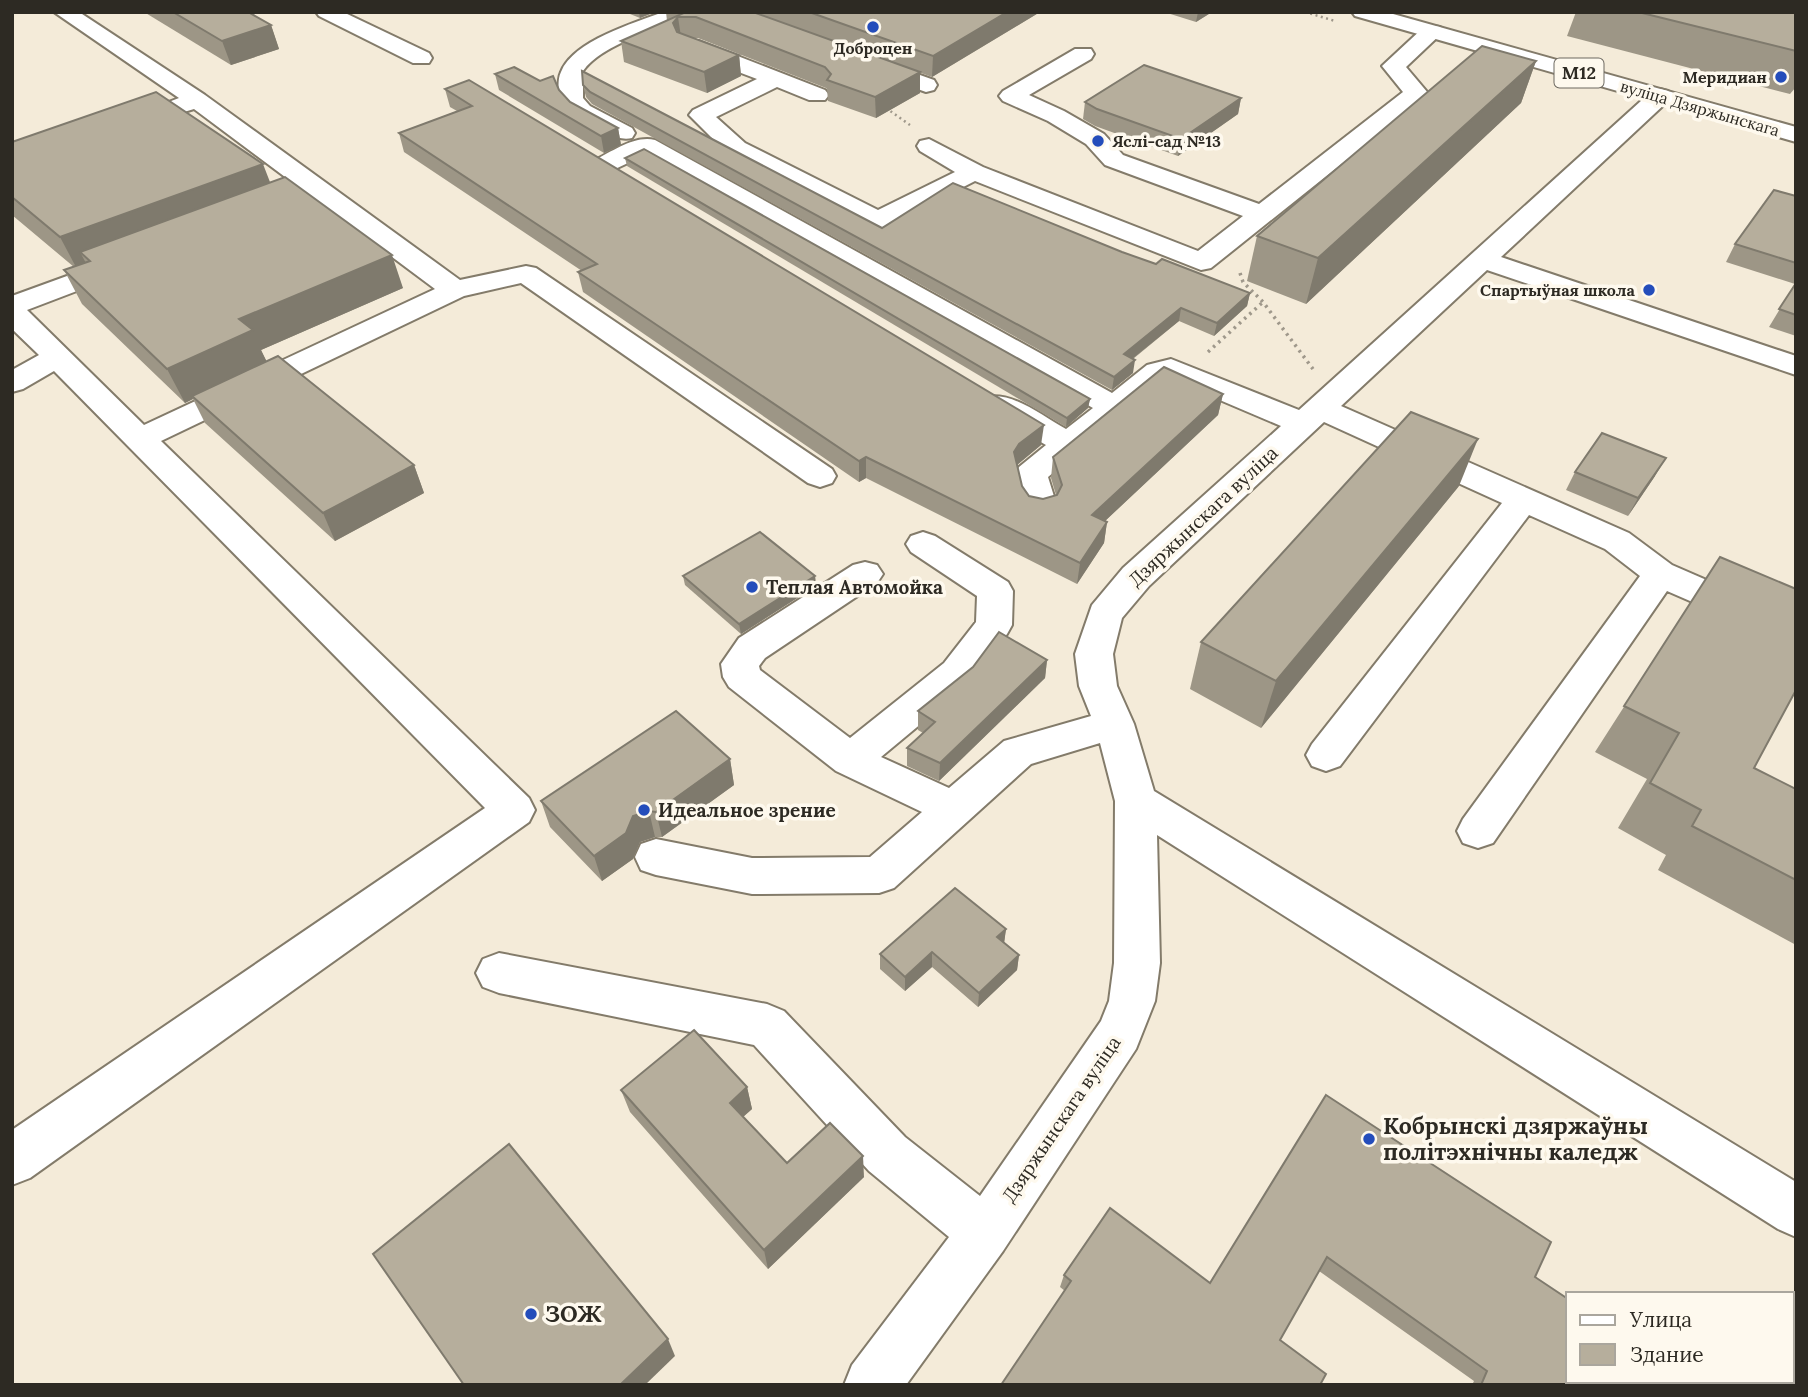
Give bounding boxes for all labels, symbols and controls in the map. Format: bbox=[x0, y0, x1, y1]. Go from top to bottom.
marker: Доброцен bbox=[865, 19, 881, 35]
place label: Доброцен bbox=[834, 38, 912, 58]
road number: М12 bbox=[1554, 58, 1604, 88]
place label: Меридиан bbox=[1682, 67, 1767, 87]
marker: Меридиан bbox=[1773, 69, 1789, 85]
street label: вуліца Дзяржынскага bbox=[1618, 76, 1782, 140]
place label: Яслі-сад №13 bbox=[1112, 131, 1221, 151]
marker: Яслі-сад №13 bbox=[1090, 133, 1106, 149]
place label: Спартыўная школа bbox=[1480, 280, 1636, 300]
marker: Спартыўная школа bbox=[1641, 282, 1657, 298]
street label: Дзяржынскага вуліца bbox=[1123, 440, 1283, 591]
place label: Теплая Автомойка bbox=[766, 575, 943, 599]
marker: Теплая Автомойка bbox=[744, 579, 760, 595]
place label: Идеальное зрение bbox=[658, 798, 836, 822]
marker: Идеальное зрение bbox=[636, 802, 652, 818]
street label: Дзяржынскага вуліца bbox=[996, 1031, 1126, 1207]
place label: Кобрынскі дзяржаўны політэхнічны каледж bbox=[1383, 1111, 1648, 1166]
marker: Кобрынскі дзяржаўны політэхнічны каледж bbox=[1361, 1131, 1377, 1147]
legend bbox=[1566, 1292, 1794, 1383]
place label: ЗОЖ bbox=[545, 1299, 602, 1328]
marker: ЗОЖ bbox=[523, 1306, 539, 1322]
text: Улица bbox=[1629, 1306, 1692, 1333]
text: Здание bbox=[1630, 1341, 1704, 1368]

